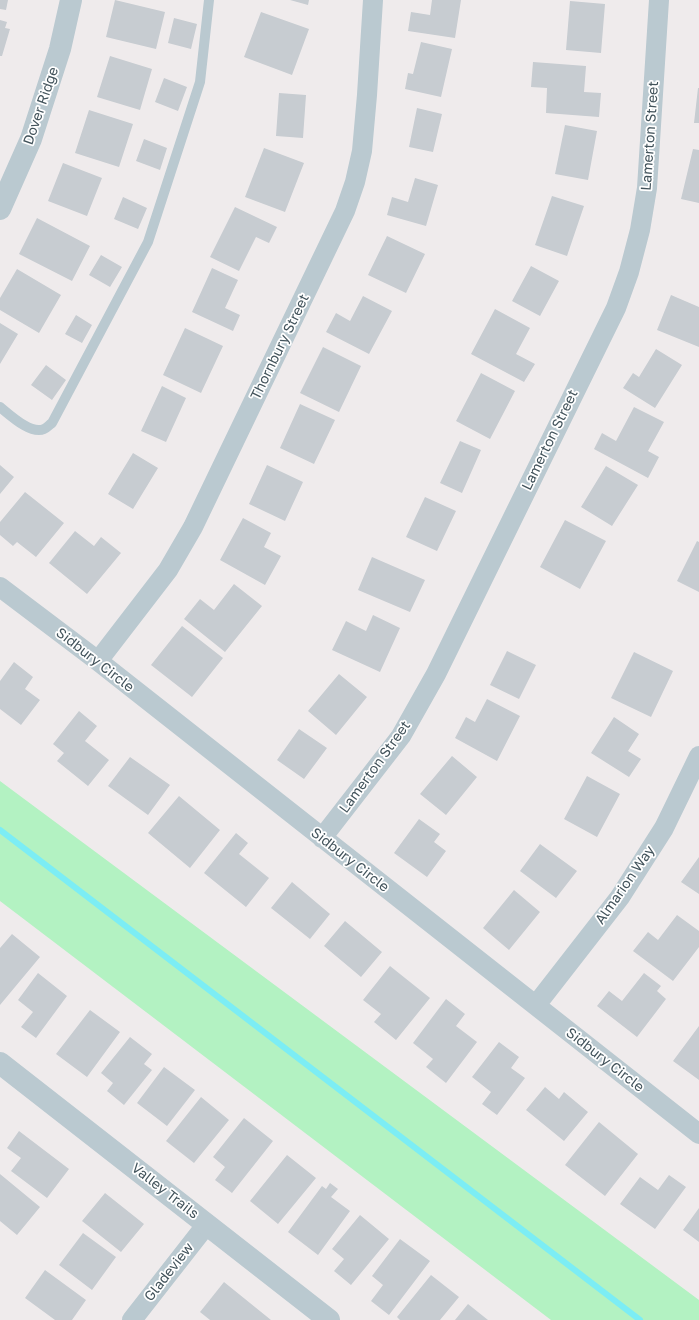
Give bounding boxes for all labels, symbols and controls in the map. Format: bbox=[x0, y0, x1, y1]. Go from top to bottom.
street label: Dover Ridge bbox=[20, 65, 62, 147]
street label: Lamerton Street bbox=[638, 81, 662, 191]
street label: Thornbury Street bbox=[247, 291, 313, 403]
street label: Lamerton Street bbox=[518, 387, 582, 493]
street label: Sidbury Circle bbox=[53, 624, 137, 696]
street label: Lamerton Street bbox=[336, 718, 414, 816]
street label: Sidbury Circle bbox=[308, 824, 392, 896]
street label: Almarion Way bbox=[592, 843, 658, 927]
street label: Sidbury Circle bbox=[563, 1024, 647, 1096]
street label: Valley Trails bbox=[128, 1160, 202, 1222]
street label: Gladeview bbox=[141, 1239, 197, 1305]

